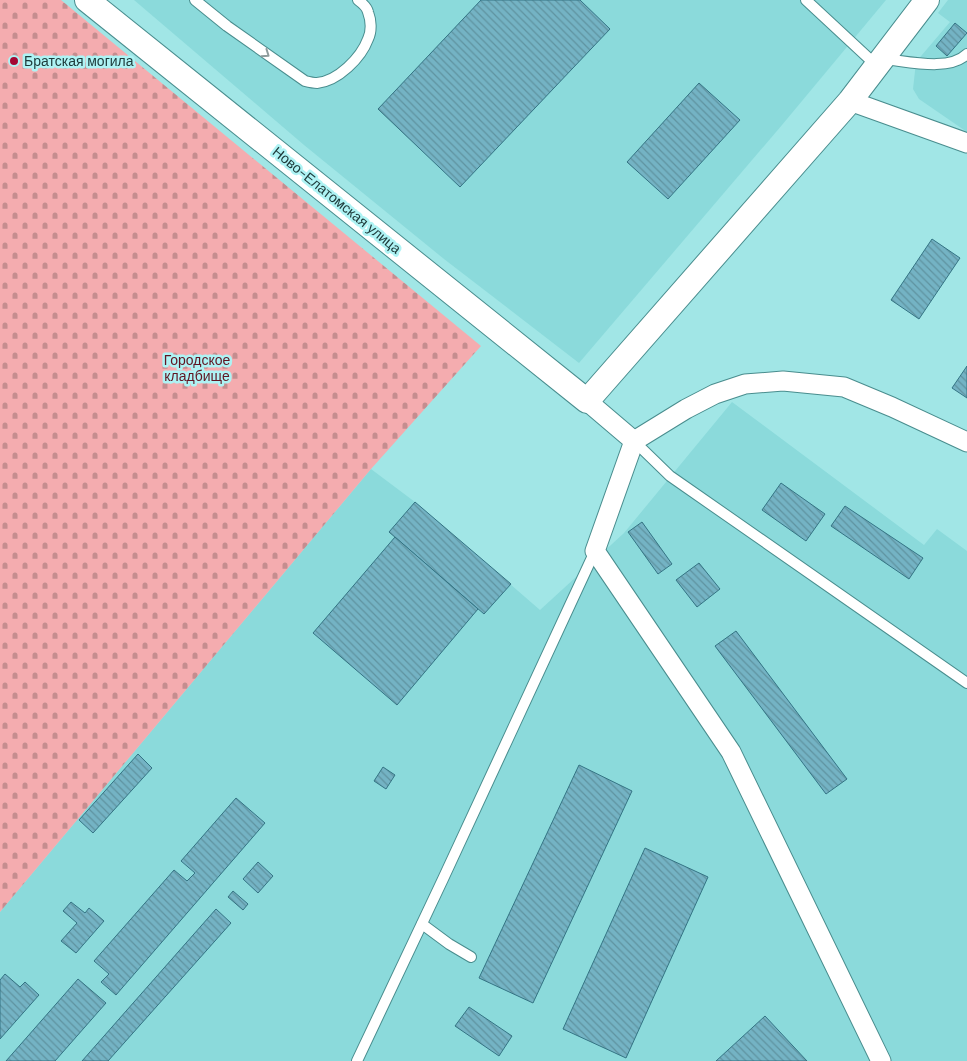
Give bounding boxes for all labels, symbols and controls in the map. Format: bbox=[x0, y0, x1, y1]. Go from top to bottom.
one-way arrow bbox=[261, 48, 270, 57]
place label: Братская могила bbox=[24, 52, 134, 70]
marker: Братская могила bbox=[8, 55, 20, 67]
street label: Ново-Елатомская улица bbox=[269, 143, 405, 258]
park label: Городское кладбище bbox=[164, 351, 231, 385]

